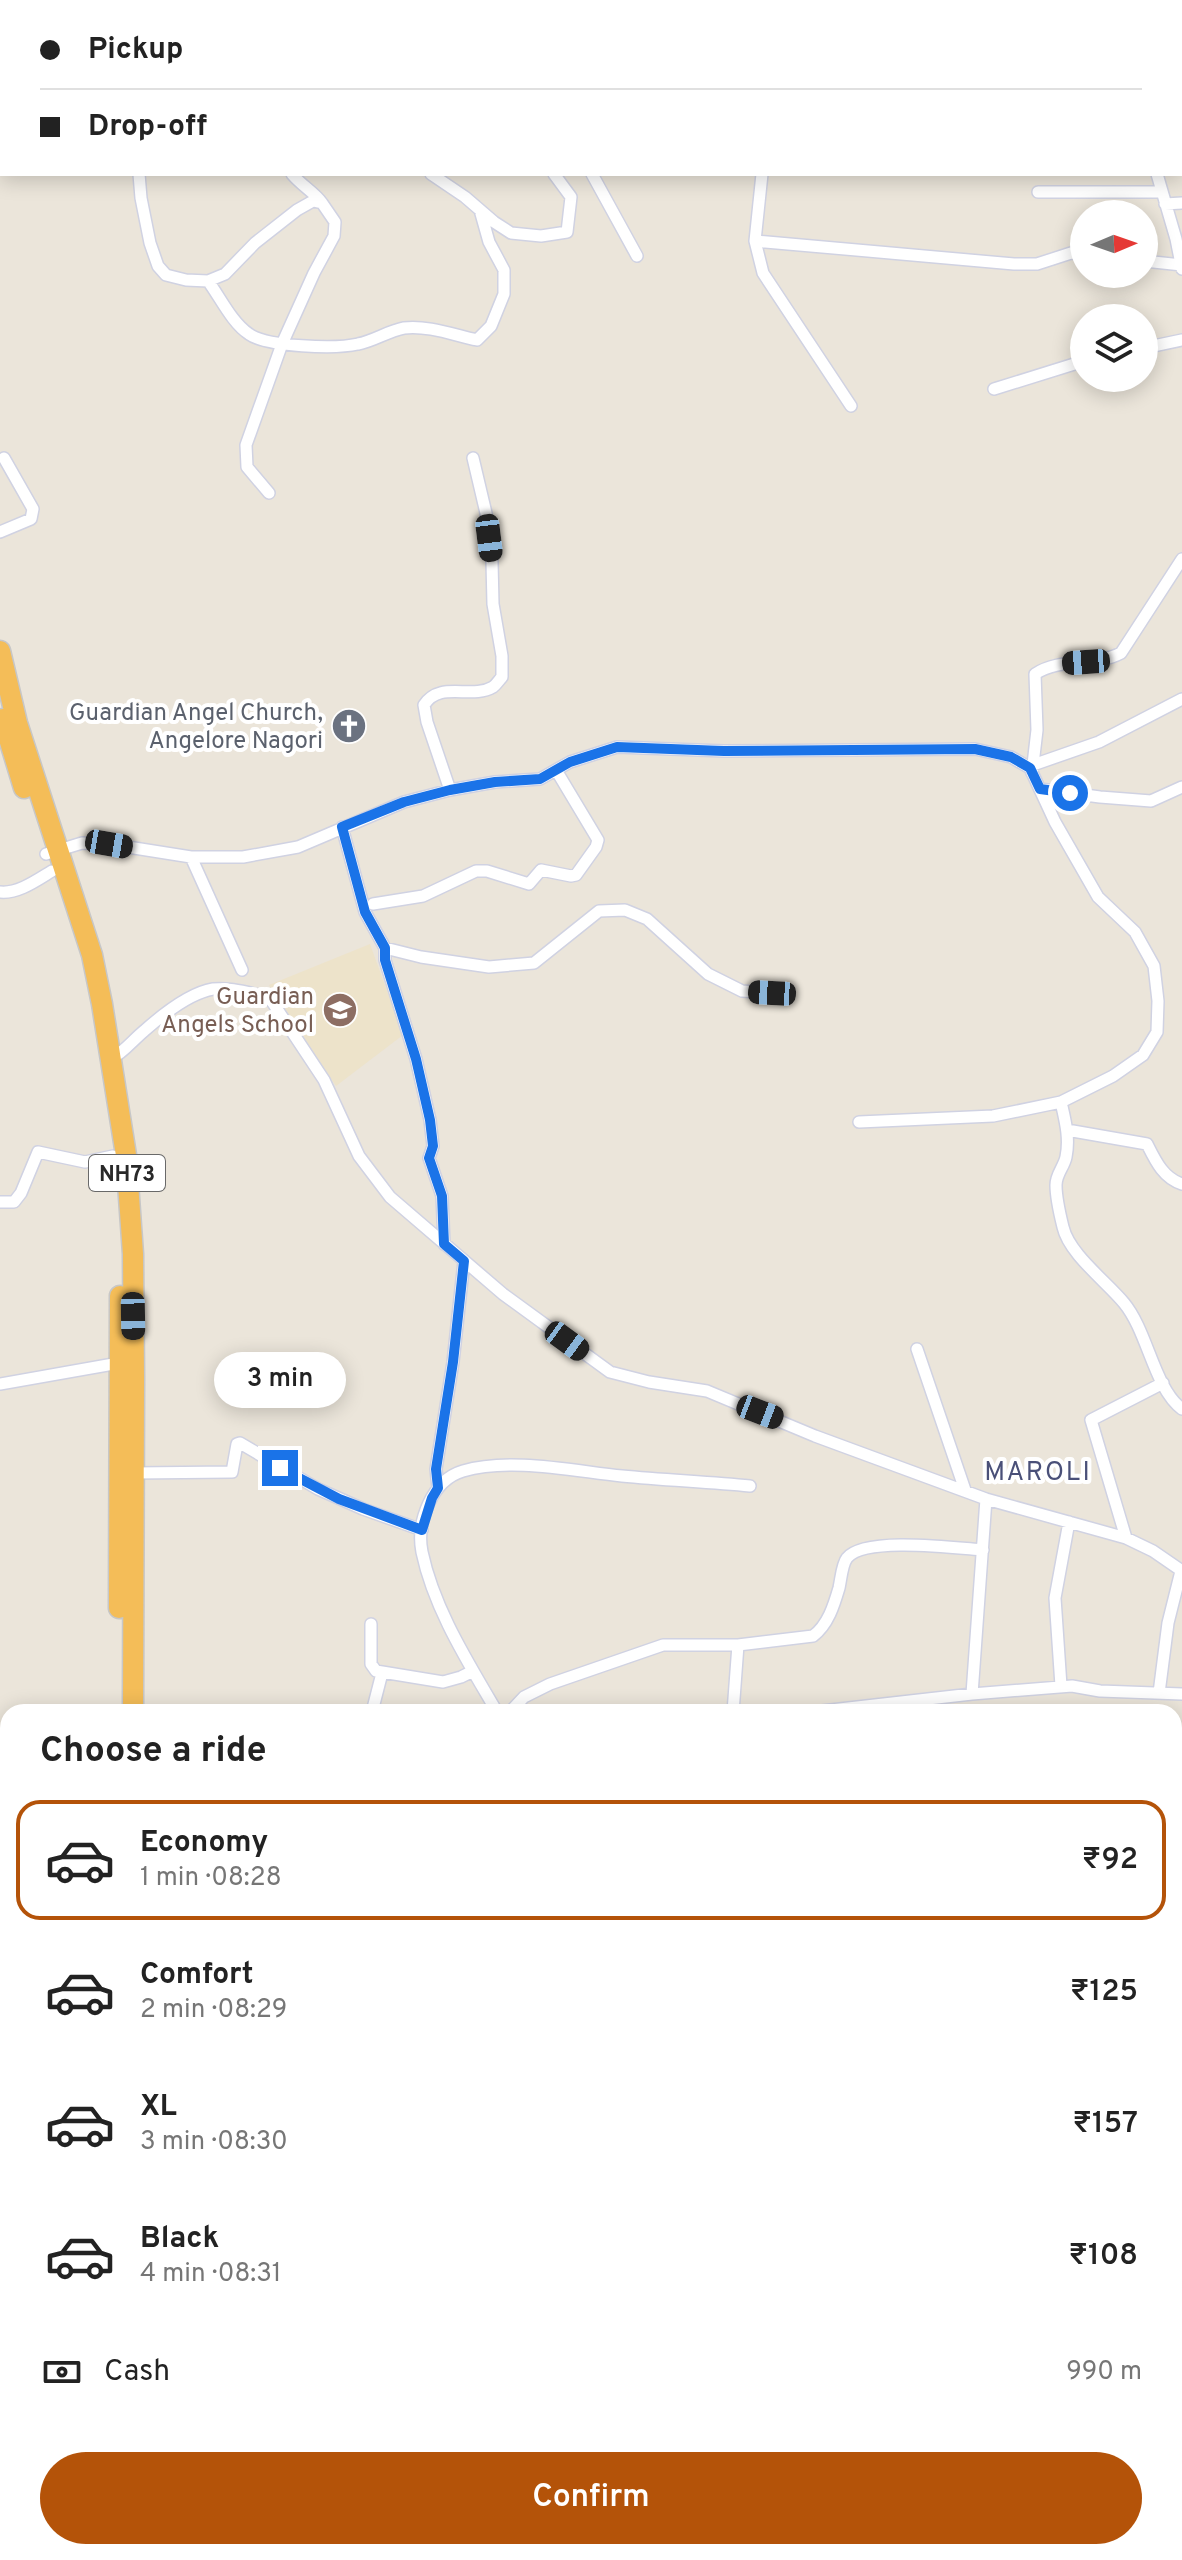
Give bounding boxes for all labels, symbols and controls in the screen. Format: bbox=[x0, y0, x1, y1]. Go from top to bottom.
text: Pickup bbox=[88, 32, 183, 69]
text: Drop-off bbox=[88, 109, 207, 146]
north arrow bbox=[1070, 200, 1158, 288]
map controls bbox=[1070, 200, 1158, 392]
button: layers bbox=[1070, 304, 1158, 392]
car bbox=[474, 513, 504, 563]
car bbox=[1061, 648, 1111, 676]
place label: Guardian Angel Church, Angelore Nagori bbox=[69, 699, 323, 757]
church icon: Guardian Angel Church, Angelore Nagori bbox=[330, 707, 368, 745]
route start bbox=[1052, 775, 1088, 811]
car bbox=[83, 828, 135, 860]
car bbox=[747, 980, 797, 1006]
place label: Guardian Angels School bbox=[161, 983, 314, 1041]
school or university icon: Guardian Angels School bbox=[321, 991, 359, 1029]
road number: NH73 bbox=[89, 1155, 165, 1191]
car bbox=[121, 1292, 145, 1340]
car bbox=[541, 1317, 593, 1365]
callout: 3 min bbox=[214, 1352, 346, 1408]
text: 3 min bbox=[247, 1363, 313, 1396]
car bbox=[733, 1392, 787, 1432]
route end bbox=[262, 1450, 298, 1486]
district label: MAROLI bbox=[984, 1457, 1092, 1490]
text: Choose a ride bbox=[40, 1729, 266, 1775]
icon: car bbox=[44, 1824, 116, 1896]
text: Economy bbox=[140, 1825, 268, 1862]
text: ₹92 bbox=[1082, 1842, 1138, 1879]
text: 1 min · 08:28 bbox=[140, 1862, 282, 1895]
icon: car bbox=[44, 1956, 116, 2028]
text: Comfort bbox=[140, 1957, 253, 1994]
text: ₹125 bbox=[1070, 1974, 1138, 2011]
text: 2 min · 08:29 bbox=[140, 1994, 287, 2027]
icon: car bbox=[44, 2088, 116, 2160]
text: XL bbox=[140, 2089, 177, 2126]
text: ₹157 bbox=[1072, 2106, 1138, 2143]
text: 3 min · 08:30 bbox=[140, 2126, 288, 2159]
icon: car bbox=[44, 2220, 116, 2292]
text: Black bbox=[140, 2221, 219, 2258]
text: ₹108 bbox=[1068, 2238, 1138, 2275]
text: 4 min · 08:31 bbox=[140, 2258, 281, 2291]
icon: cash bbox=[40, 2350, 84, 2394]
text: Cash bbox=[104, 2354, 170, 2391]
text: 990 m bbox=[1066, 2356, 1142, 2389]
button: Confirm bbox=[40, 2452, 1142, 2544]

